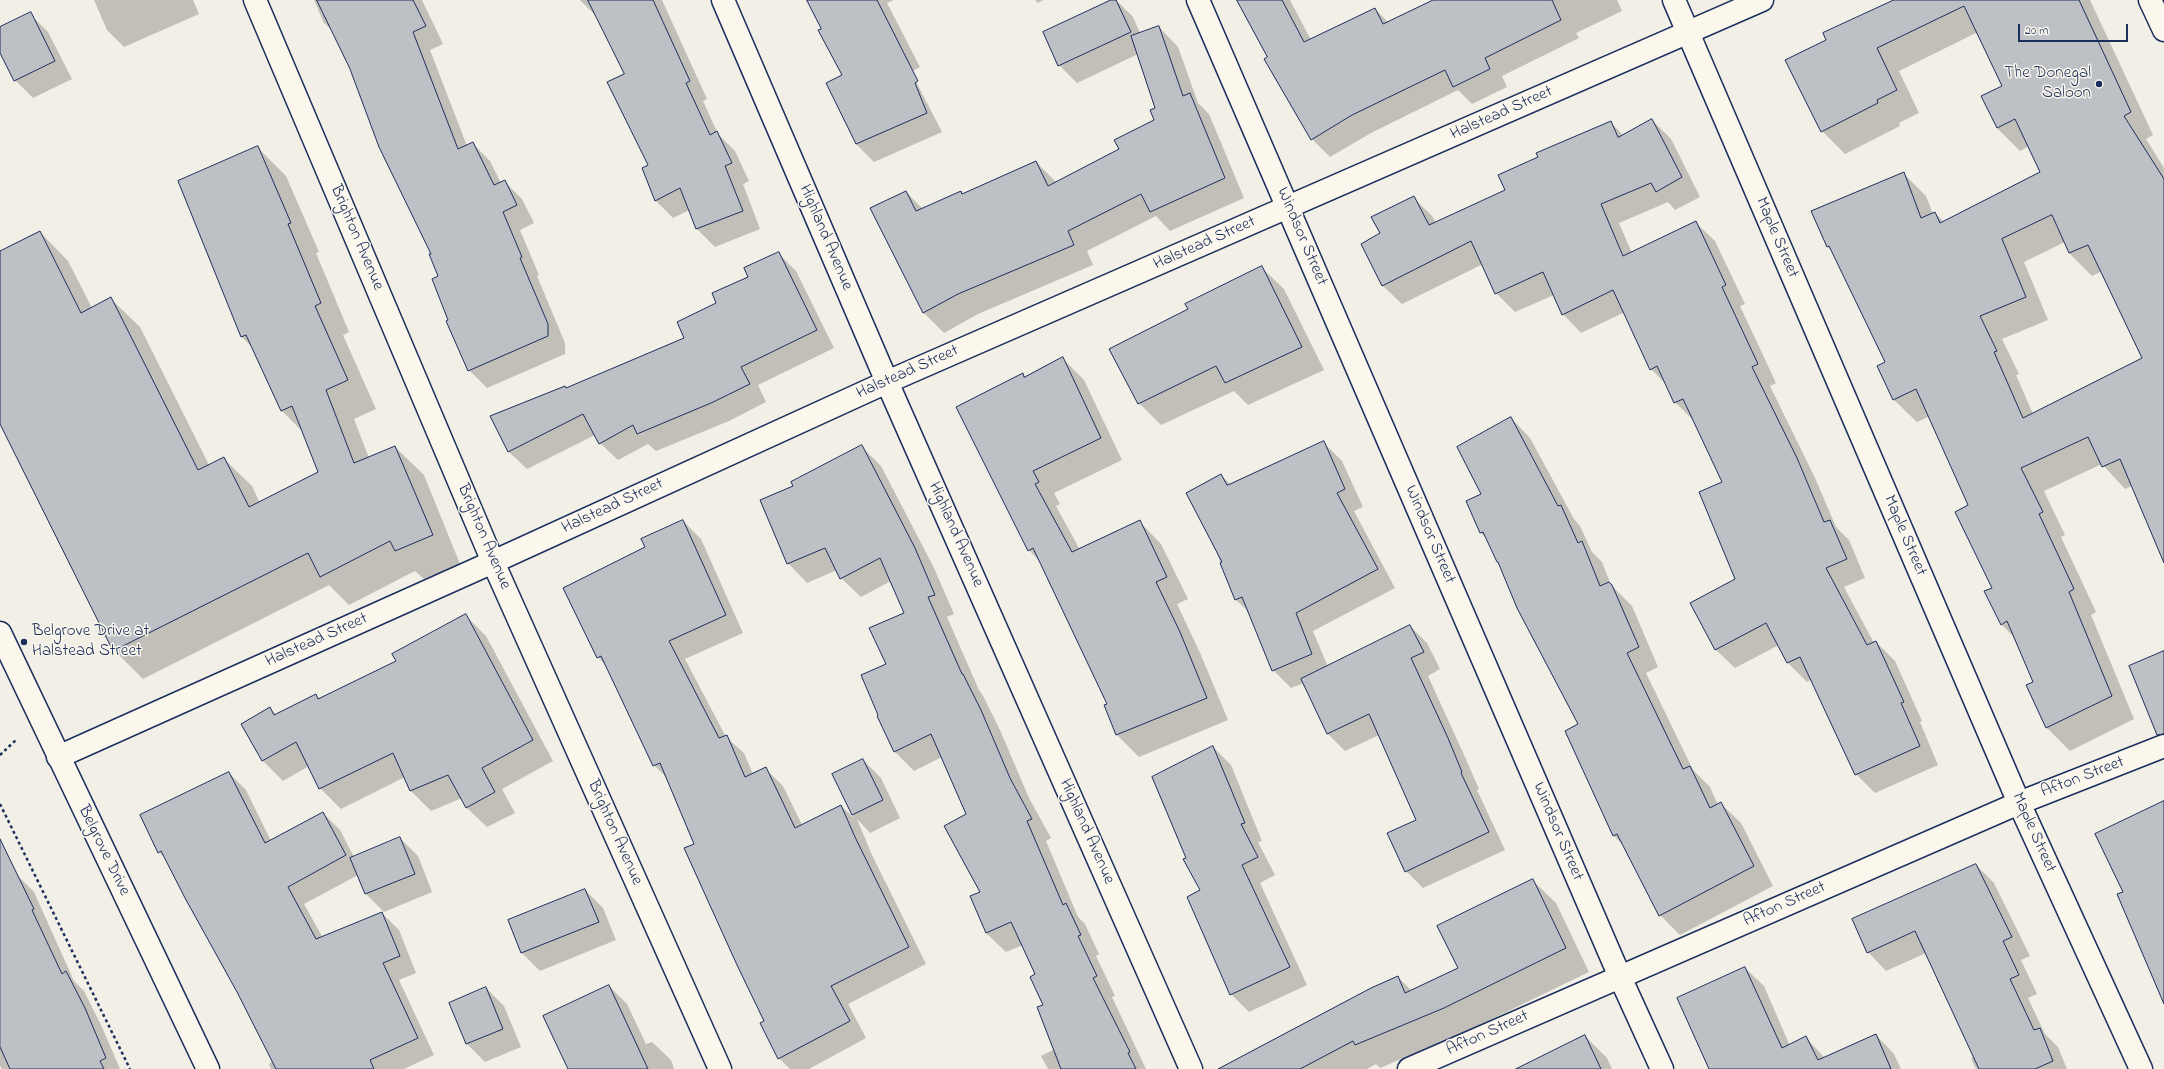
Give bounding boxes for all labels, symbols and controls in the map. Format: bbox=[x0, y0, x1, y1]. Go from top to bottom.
scale bar bbox=[2020, 16, 2130, 42]
text: 20 m bbox=[2025, 22, 2048, 40]
place label: The Donegal Saloon bbox=[2004, 64, 2091, 104]
marker: The Donegal Saloon bbox=[2094, 79, 2104, 89]
street label: Halstead Street bbox=[1448, 82, 1556, 146]
street label: Brighton Avenue bbox=[325, 182, 387, 294]
street label: Highland Avenue bbox=[794, 182, 856, 294]
street label: Windsor Street bbox=[1271, 185, 1331, 289]
street label: Maple Street bbox=[1750, 195, 1802, 281]
street label: Halstead Street bbox=[1151, 212, 1259, 276]
street label: Halstead Street bbox=[854, 341, 962, 405]
street label: Halstead Street bbox=[559, 475, 667, 539]
street label: Highland Avenue bbox=[923, 479, 987, 591]
street label: Brighton Avenue bbox=[452, 481, 514, 593]
street label: Windsor Street bbox=[1399, 483, 1459, 587]
street label: Maple Street bbox=[1878, 493, 1930, 579]
street label: Halstead Street bbox=[263, 609, 371, 673]
place label: Belgrove Drive at Halstead Street bbox=[32, 622, 149, 662]
marker: Belgrove Drive at Halstead Street bbox=[19, 637, 29, 647]
street label: Afton Street bbox=[2038, 753, 2128, 803]
street label: Highland Avenue bbox=[1054, 776, 1118, 888]
street label: Brighton Avenue bbox=[582, 777, 646, 889]
street label: Windsor Street bbox=[1527, 780, 1587, 884]
street label: Maple Street bbox=[2006, 790, 2060, 876]
street label: Belgrove Drive bbox=[72, 802, 134, 900]
street label: Afton Street bbox=[1741, 878, 1829, 932]
street label: Afton Street bbox=[1444, 1007, 1532, 1061]

